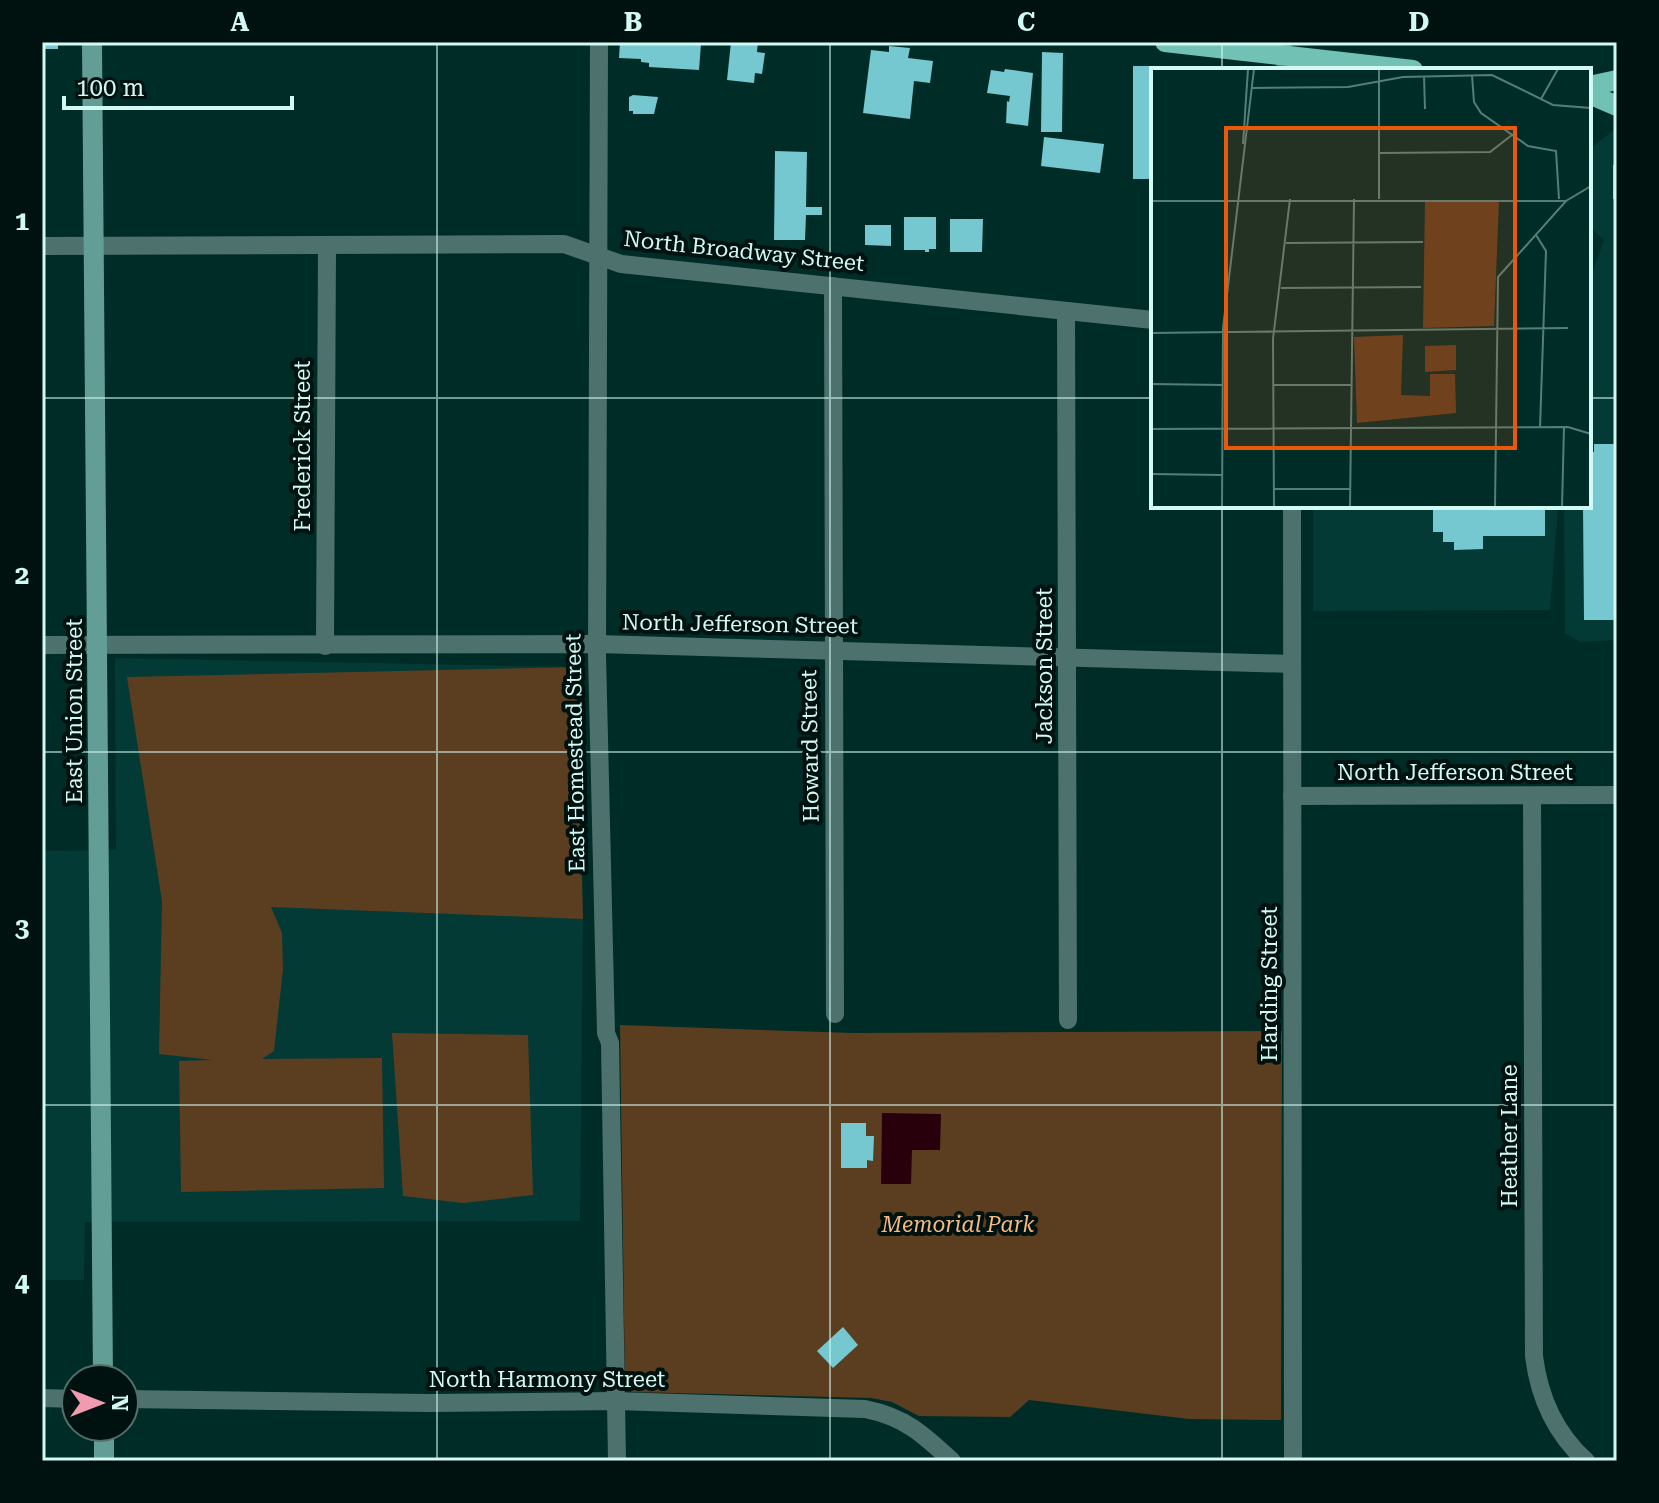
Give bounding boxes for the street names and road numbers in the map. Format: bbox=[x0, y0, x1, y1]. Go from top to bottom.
street label: North Broadway Street bbox=[622, 226, 866, 276]
street label: Frederick Street bbox=[290, 360, 315, 532]
street label: Jackson Street bbox=[1032, 588, 1057, 744]
street label: North Jefferson Street bbox=[622, 609, 858, 639]
street label: East Union Street bbox=[62, 618, 87, 804]
street label: East Homestead Street bbox=[560, 633, 590, 873]
street label: Howard Street bbox=[796, 670, 824, 822]
street label: North Jefferson Street bbox=[1337, 760, 1573, 785]
street label: Harding Street bbox=[1257, 906, 1282, 1062]
street label: Heather Lane bbox=[1497, 1065, 1522, 1207]
street label: North Harmony Street bbox=[429, 1367, 665, 1392]

